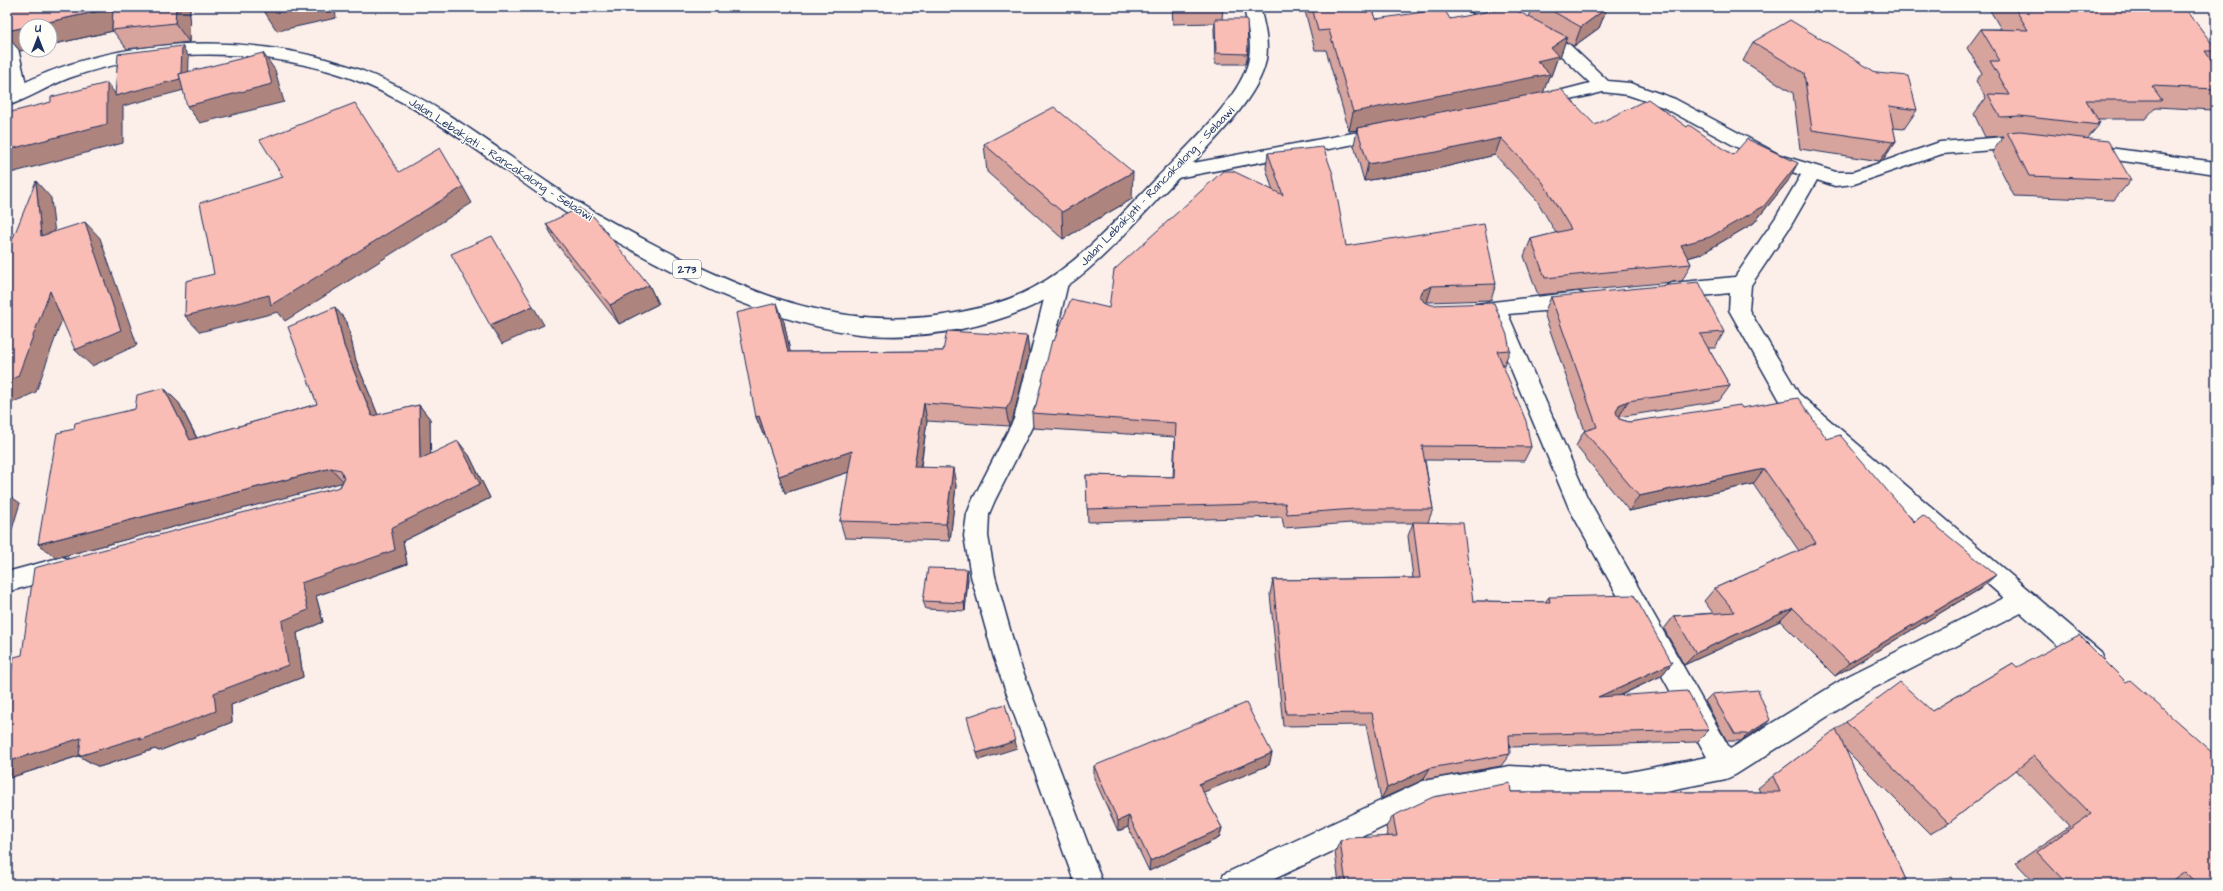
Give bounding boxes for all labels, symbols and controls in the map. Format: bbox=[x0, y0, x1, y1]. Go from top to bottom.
north arrow bbox=[18, 18, 58, 58]
text: U bbox=[34, 21, 41, 36]
street label: Jalan Lebakjati - Rancakalong - Selaawi bbox=[405, 93, 596, 226]
street label: Jalan Lebakjati - Rancakalong - Selaawi bbox=[1076, 103, 1239, 271]
road number: 273 bbox=[673, 260, 701, 278]

